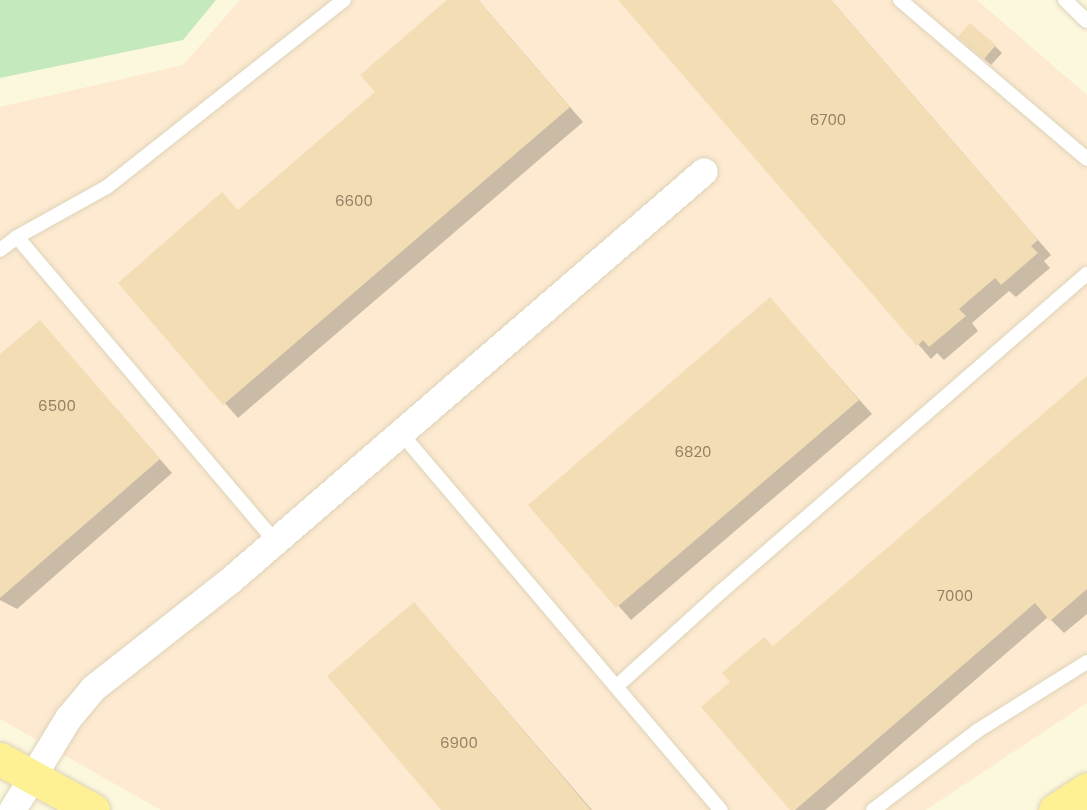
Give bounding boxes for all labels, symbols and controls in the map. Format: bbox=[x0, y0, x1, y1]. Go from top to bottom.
house number: 6700 bbox=[810, 111, 846, 129]
house number: 6600 bbox=[335, 192, 373, 210]
house number: 6500 bbox=[38, 397, 76, 415]
house number: 6820 bbox=[674, 443, 712, 461]
house number: 7000 bbox=[937, 587, 973, 605]
house number: 6900 bbox=[440, 734, 478, 752]

